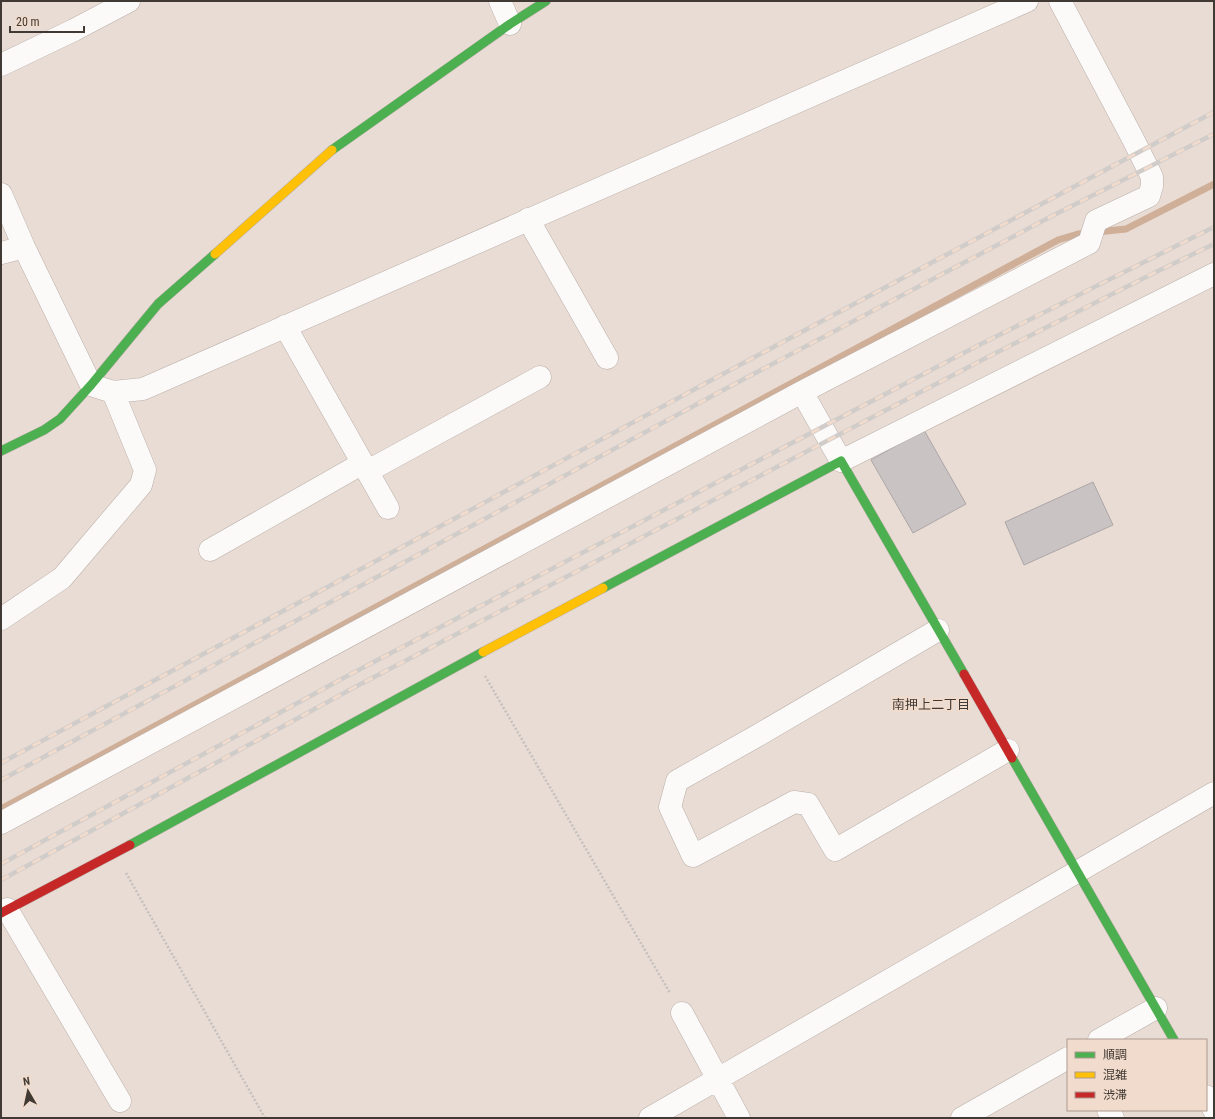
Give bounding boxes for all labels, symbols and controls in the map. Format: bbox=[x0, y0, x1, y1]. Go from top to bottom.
scale bar bbox=[10, 8, 84, 34]
text: 20 m bbox=[16, 15, 40, 29]
district label: 南押上二丁目 bbox=[892, 697, 970, 712]
legend bbox=[1067, 1039, 1207, 1111]
text: 順調 bbox=[1103, 1048, 1127, 1062]
text: 混雑 bbox=[1103, 1068, 1127, 1082]
north arrow bbox=[8, 1071, 48, 1111]
text: N bbox=[22, 1075, 31, 1089]
text: 渋滞 bbox=[1103, 1088, 1127, 1102]

